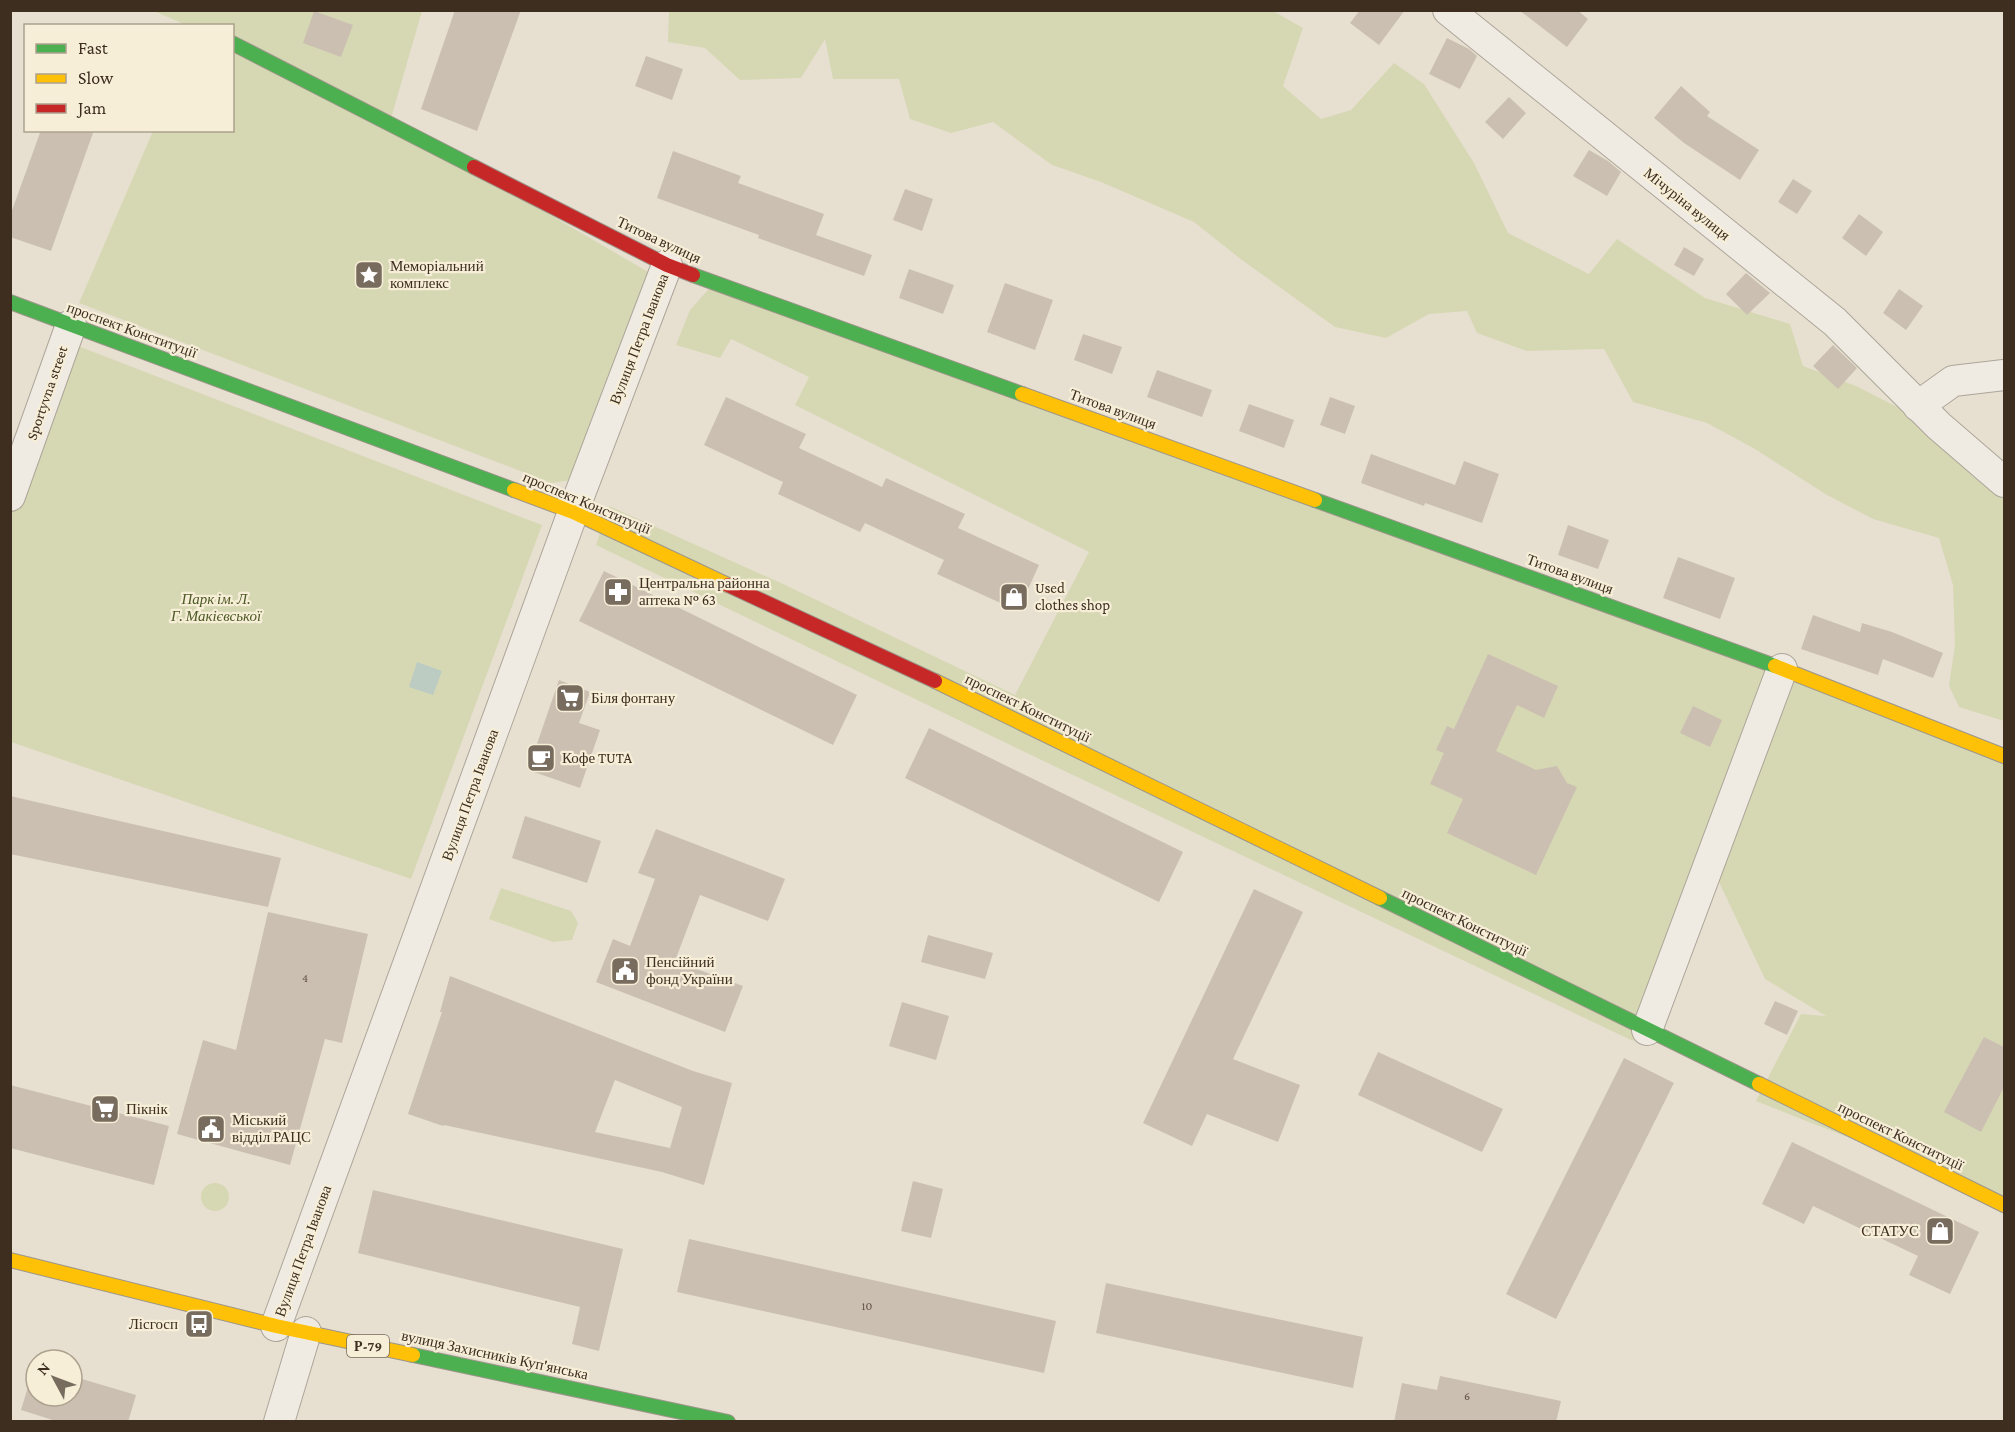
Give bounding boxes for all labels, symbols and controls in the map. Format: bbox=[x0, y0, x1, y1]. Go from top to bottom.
legend bbox=[24, 24, 234, 132]
text: Fast bbox=[78, 38, 109, 58]
text: Slow bbox=[78, 68, 114, 88]
text: Jam bbox=[76, 98, 107, 118]
street label: Мічуріна вулиця bbox=[1641, 165, 1733, 243]
street label: Титова вулиця bbox=[614, 214, 704, 266]
place label: Меморіальний комплекс bbox=[390, 258, 484, 291]
place icon: Меморіальний комплекс bbox=[353, 259, 385, 291]
street label: Вулиця Петра Іванова bbox=[607, 271, 671, 407]
street label: проспект Конституції bbox=[65, 299, 200, 361]
street label: Sportyvna street bbox=[23, 343, 72, 442]
street label: Титова вулиця bbox=[1068, 386, 1159, 432]
street label: проспект Конституції bbox=[521, 469, 654, 538]
street label: Титова вулиця bbox=[1525, 551, 1616, 597]
place label: Центральна районна аптека № 63 bbox=[639, 575, 770, 608]
pharmacy icon: Центральна районна аптека № 63 bbox=[602, 576, 634, 608]
place label: Used clothes shop bbox=[1035, 580, 1110, 614]
shop icon: Used clothes shop bbox=[998, 581, 1030, 613]
park label: Парк ім. Л. Г. Макієвської bbox=[170, 591, 262, 624]
street label: проспект Конституції bbox=[963, 671, 1094, 746]
supermarket icon: Біля фонтану bbox=[554, 682, 586, 714]
place label: Біля фонтану bbox=[591, 690, 676, 706]
street label: Вулиця Петра Іванова bbox=[439, 727, 501, 863]
cafe icon: Кофе TUTA bbox=[525, 742, 557, 774]
place label: Кофе TUTA bbox=[562, 750, 632, 766]
street label: проспект Конституції bbox=[1400, 885, 1531, 960]
place label: Пенсійний фонд України bbox=[646, 954, 733, 987]
public building icon: Пенсійний фонд України bbox=[609, 955, 641, 987]
house number: 4 bbox=[302, 971, 308, 985]
supermarket icon: Пікнік bbox=[89, 1093, 121, 1125]
street label: проспект Конституції bbox=[1836, 1099, 1967, 1174]
place label: Пікнік bbox=[126, 1101, 168, 1117]
place label: Міський відділ РАЦС bbox=[232, 1112, 311, 1145]
public building icon: Міський відділ РАЦС bbox=[195, 1113, 227, 1145]
street label: Вулиця Петра Іванова bbox=[272, 1183, 334, 1319]
shop icon: СТАТУС bbox=[1924, 1215, 1956, 1247]
place label: СТАТУС bbox=[1861, 1223, 1919, 1239]
house number: 10 bbox=[862, 1299, 873, 1313]
bus stop icon: Лісгосп bbox=[183, 1308, 215, 1340]
place label: Лісгосп bbox=[129, 1316, 178, 1332]
street label: вулиця Захисників Куп'янська bbox=[400, 1327, 590, 1383]
road number: Р-79 bbox=[347, 1335, 389, 1357]
north arrow bbox=[24, 1348, 84, 1408]
text: N bbox=[33, 1359, 53, 1378]
house number: 6 bbox=[1464, 1389, 1470, 1403]

